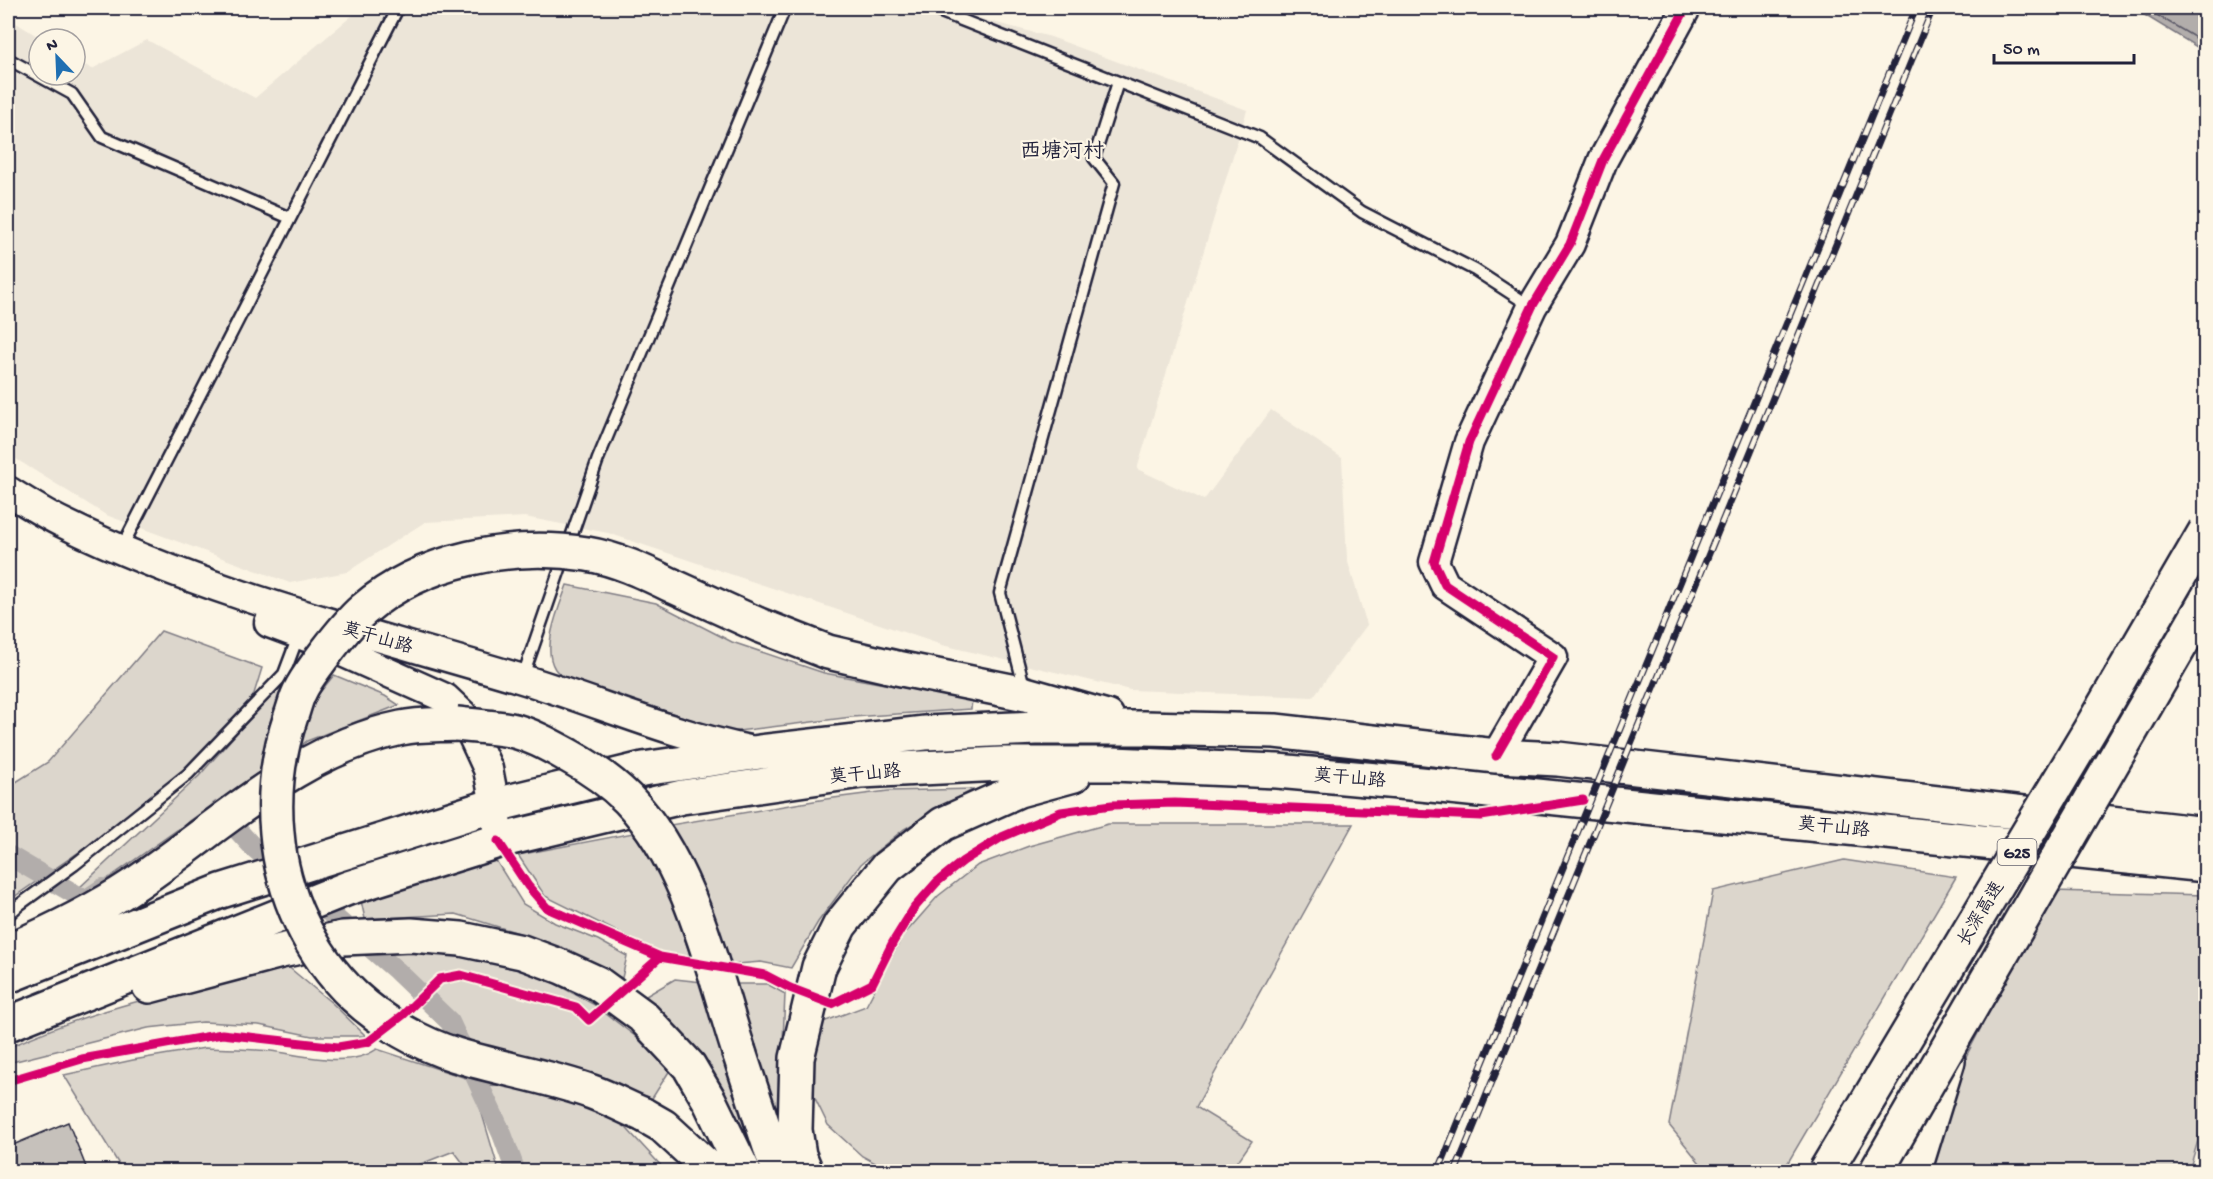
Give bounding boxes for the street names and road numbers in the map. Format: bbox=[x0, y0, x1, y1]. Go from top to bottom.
street label: 莫干山路 bbox=[340, 618, 415, 659]
street label: 莫干山路 bbox=[828, 761, 902, 789]
street label: 莫干山路 bbox=[1313, 765, 1387, 793]
street label: 莫干山路 bbox=[1797, 813, 1871, 843]
road number: G25 bbox=[1998, 839, 2036, 865]
street label: 长深高速 bbox=[1954, 878, 2010, 951]

